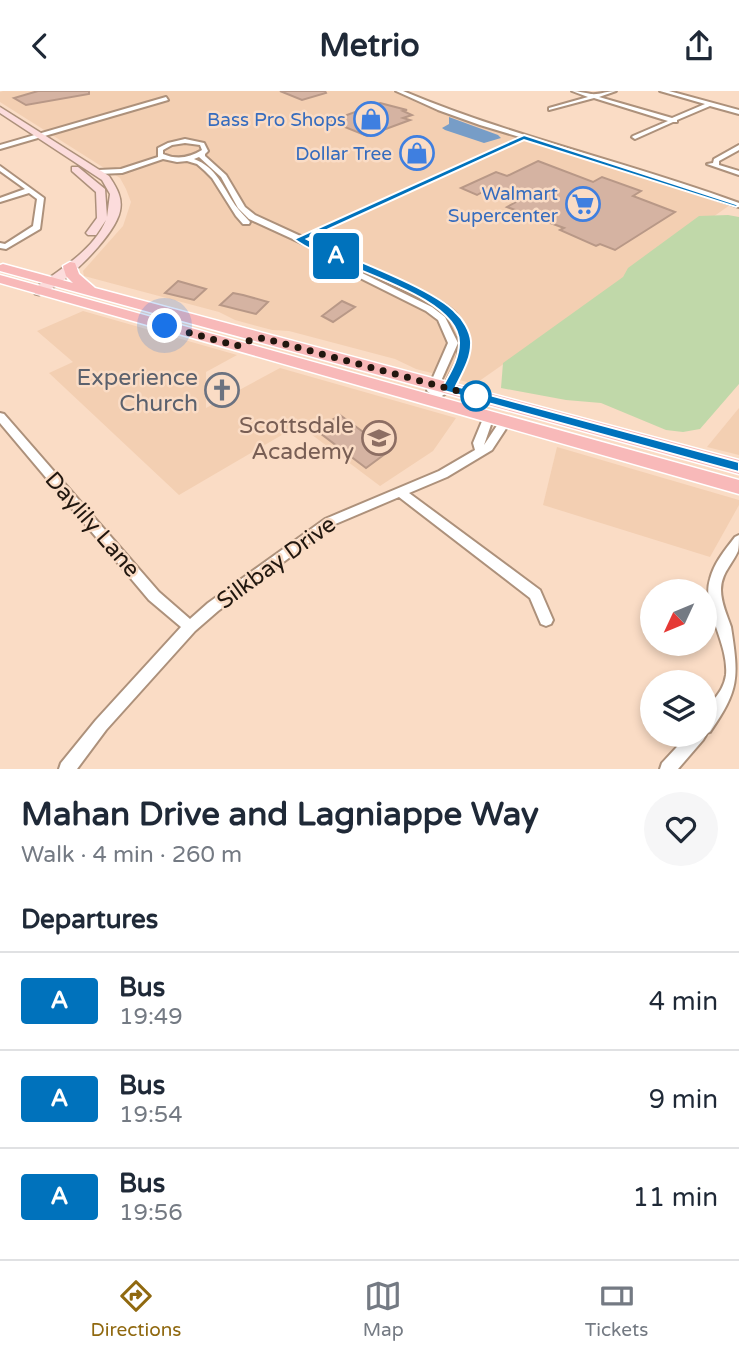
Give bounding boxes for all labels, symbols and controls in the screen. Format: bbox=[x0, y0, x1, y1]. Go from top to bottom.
icon: back bbox=[21, 27, 59, 65]
text: Metrio bbox=[319, 27, 420, 65]
icon: share bbox=[680, 27, 718, 65]
shop icon: Bass Pro Shops bbox=[352, 100, 390, 138]
place label: Bass Pro Shops bbox=[207, 109, 346, 131]
shop icon: Dollar Tree bbox=[398, 134, 436, 172]
place label: Dollar Tree bbox=[295, 143, 392, 165]
place label: Walmart Supercenter bbox=[448, 183, 559, 227]
supermarket icon: Walmart Supercenter bbox=[564, 185, 602, 223]
line badge: A bbox=[313, 233, 359, 279]
text: A bbox=[327, 241, 345, 270]
your location bbox=[147, 308, 182, 343]
place label: Experience Church bbox=[77, 364, 198, 418]
church icon: Experience Church bbox=[203, 371, 241, 409]
unlabelled marker bbox=[461, 381, 491, 411]
place label: Scottsdale Academy bbox=[239, 412, 354, 466]
school or university icon: Scottsdale Academy bbox=[360, 419, 398, 457]
street label: Daylily Lane bbox=[39, 466, 146, 583]
street label: Silkbay Drive bbox=[212, 510, 342, 615]
north arrow bbox=[640, 579, 718, 656]
map controls bbox=[640, 579, 717, 747]
button: layers bbox=[640, 670, 717, 747]
button: heart bbox=[644, 792, 718, 866]
text: Mahan Drive and Lagniappe Way bbox=[21, 795, 539, 834]
text: Walk · 4 min · 260 m bbox=[21, 841, 242, 869]
text: Departures bbox=[21, 904, 158, 935]
text: Bus bbox=[119, 972, 165, 1003]
text: A bbox=[51, 986, 68, 1015]
text: 4 min bbox=[649, 986, 718, 1017]
text: 19:49 bbox=[119, 1003, 183, 1031]
text: Bus bbox=[119, 1070, 165, 1101]
text: A bbox=[51, 1084, 68, 1113]
text: 9 min bbox=[649, 1084, 718, 1115]
text: 19:54 bbox=[119, 1101, 183, 1129]
text: Bus bbox=[119, 1168, 165, 1199]
text: A bbox=[51, 1182, 68, 1211]
text: 11 min bbox=[632, 1182, 718, 1213]
text: 19:56 bbox=[119, 1199, 183, 1227]
tab: Directions bbox=[91, 1277, 182, 1341]
tab: Map bbox=[363, 1277, 404, 1341]
tab: Tickets bbox=[585, 1277, 648, 1341]

